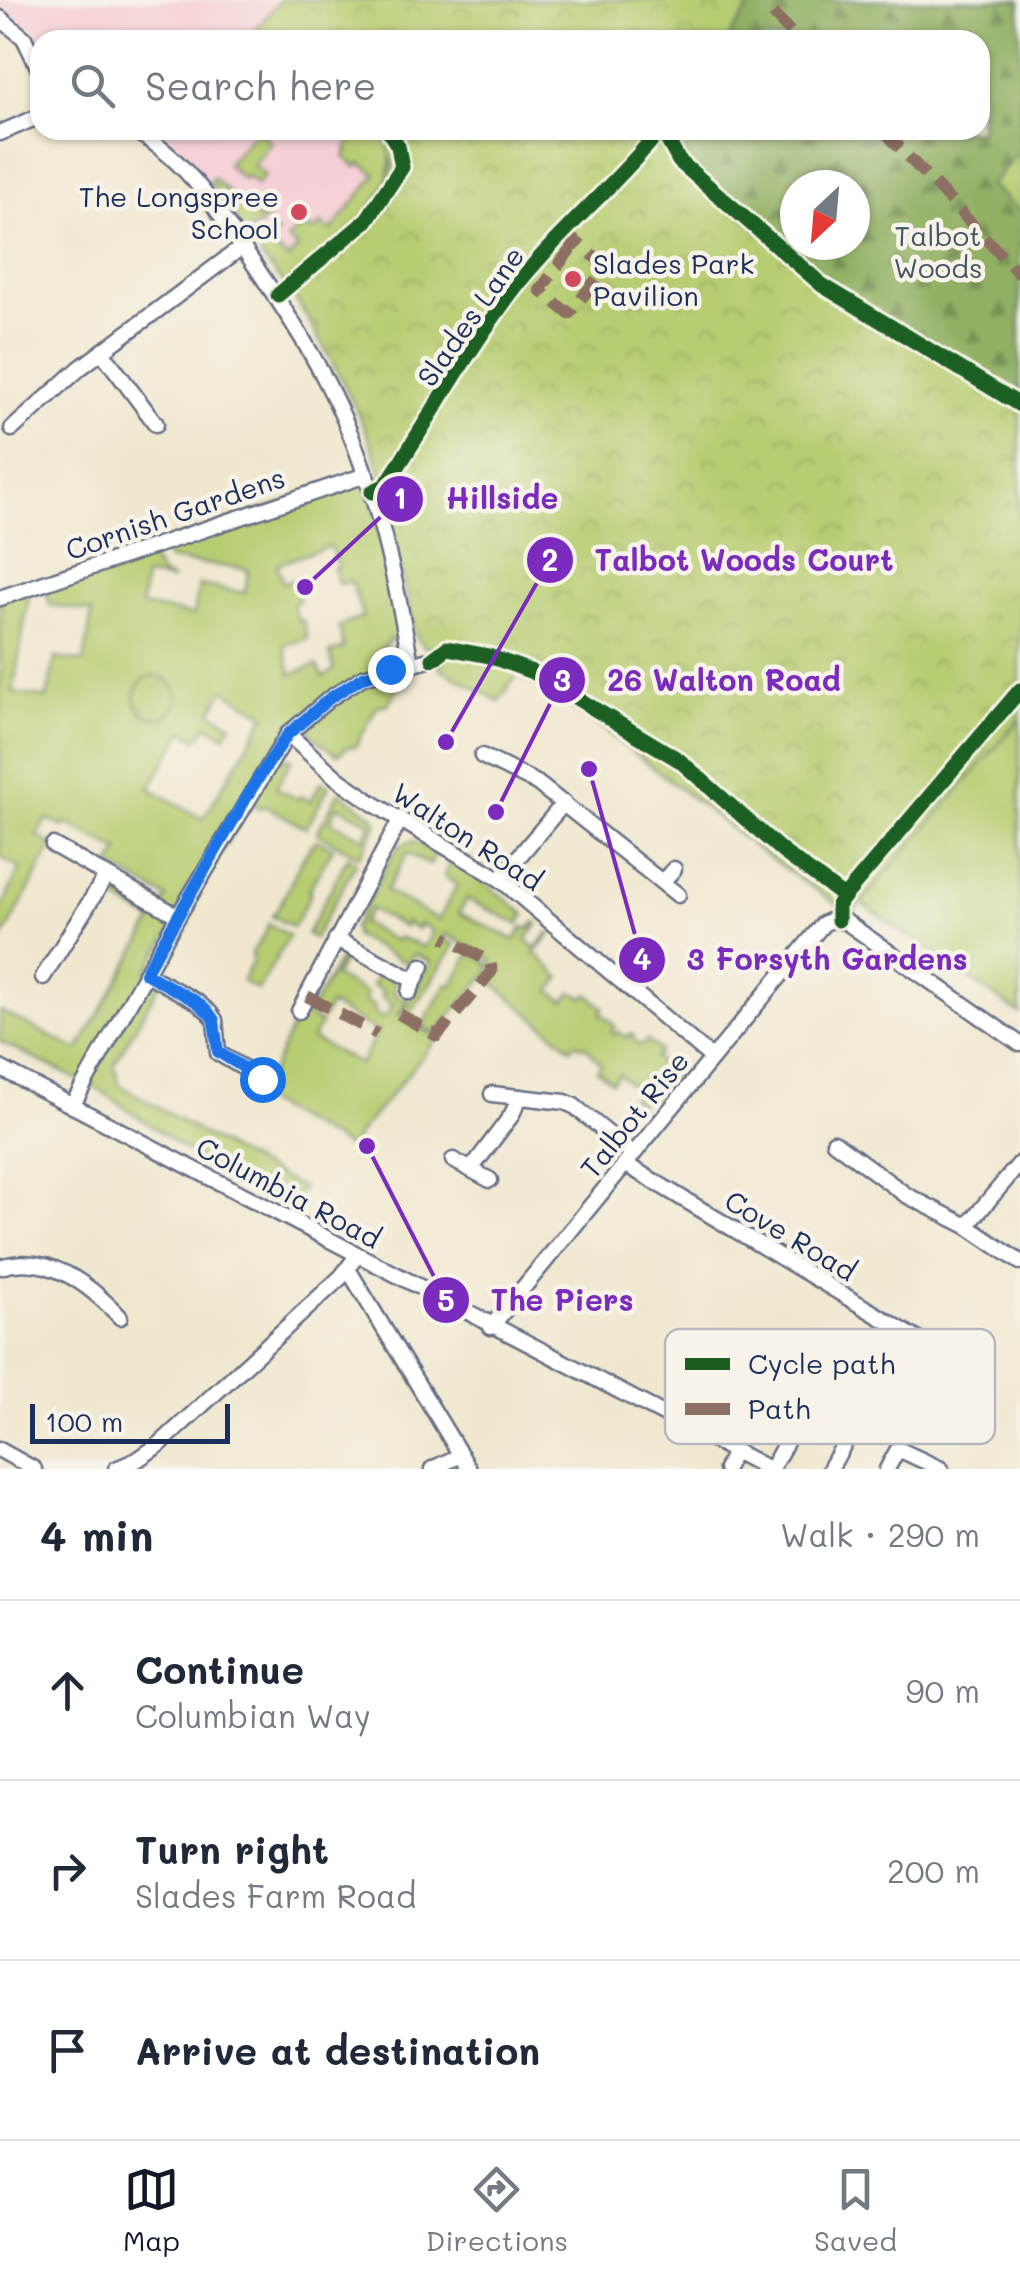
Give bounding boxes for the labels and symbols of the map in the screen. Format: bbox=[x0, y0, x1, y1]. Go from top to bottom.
north arrow bbox=[780, 170, 870, 260]
place label: The Longspree School bbox=[79, 178, 279, 246]
marker: The Longspree School bbox=[288, 201, 310, 223]
park label: Talbot Woods bbox=[893, 217, 983, 285]
street label: Slades Lane bbox=[409, 239, 531, 393]
place label: Slades Park Pavilion bbox=[593, 245, 754, 313]
marker: Slades Park Pavilion bbox=[562, 268, 584, 290]
street label: Cornish Gardens bbox=[61, 459, 289, 567]
callout: Hillside bbox=[375, 469, 578, 529]
text: 1 bbox=[393, 477, 407, 517]
text: Hillside bbox=[446, 477, 558, 517]
callout: Talbot Woods Court bbox=[525, 530, 914, 590]
text: 2 bbox=[542, 539, 558, 579]
text: Talbot Woods Court bbox=[594, 539, 894, 579]
route end bbox=[368, 647, 414, 693]
callout: 26 Walton Road bbox=[537, 650, 860, 710]
text: 3 bbox=[553, 659, 571, 699]
text: 26 Walton Road bbox=[607, 659, 841, 699]
street label: Walton Road bbox=[386, 774, 550, 898]
callout: 3 Forsyth Gardens bbox=[617, 930, 988, 990]
text: 4 bbox=[632, 938, 652, 978]
text: 3 Forsyth Gardens bbox=[686, 938, 968, 978]
street label: Talbot Rise bbox=[572, 1043, 696, 1185]
route start bbox=[240, 1057, 286, 1103]
street label: Columbia Road bbox=[191, 1128, 387, 1256]
street label: Cove Road bbox=[719, 1182, 863, 1288]
callout: The Piers bbox=[421, 1270, 654, 1330]
text: 5 bbox=[437, 1279, 455, 1319]
text: The Piers bbox=[490, 1279, 634, 1319]
legend bbox=[665, 1329, 995, 1444]
text: Cycle path bbox=[748, 1345, 895, 1381]
text: Path bbox=[748, 1390, 811, 1426]
scale bar bbox=[30, 1399, 230, 1444]

